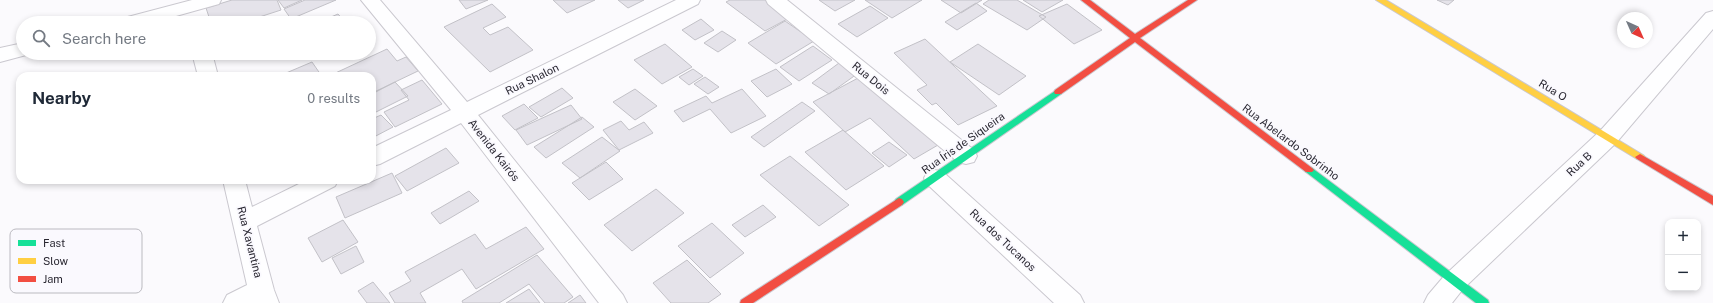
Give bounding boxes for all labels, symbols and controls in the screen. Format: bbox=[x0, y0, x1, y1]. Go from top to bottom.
north arrow bbox=[1617, 12, 1653, 48]
search box bbox=[16, 16, 376, 60]
icon: search bbox=[30, 27, 52, 49]
text: Search here bbox=[62, 30, 146, 47]
street label: Rua Dois bbox=[850, 59, 892, 97]
street label: Rua Shalon bbox=[503, 61, 561, 97]
street label: Rua O bbox=[1537, 77, 1569, 103]
text: Nearby bbox=[32, 88, 91, 108]
text: 0 results bbox=[307, 91, 360, 106]
street label: Rua Abelardo Sobrinho bbox=[1240, 102, 1342, 182]
street label: Rua Íris de Siqueira bbox=[919, 109, 1007, 176]
street label: Avenida Kairós bbox=[466, 117, 522, 184]
street label: Rua B bbox=[1564, 149, 1594, 179]
street label: Rua Xavantina bbox=[235, 205, 265, 279]
street label: Rua dos Tucanos bbox=[968, 206, 1039, 274]
map controls bbox=[1665, 219, 1701, 291]
button: + bbox=[1665, 219, 1701, 255]
legend bbox=[10, 229, 142, 293]
text: Fast bbox=[43, 237, 65, 249]
text: Slow bbox=[43, 255, 69, 267]
button: − bbox=[1665, 255, 1701, 291]
text: Jam bbox=[43, 273, 63, 285]

